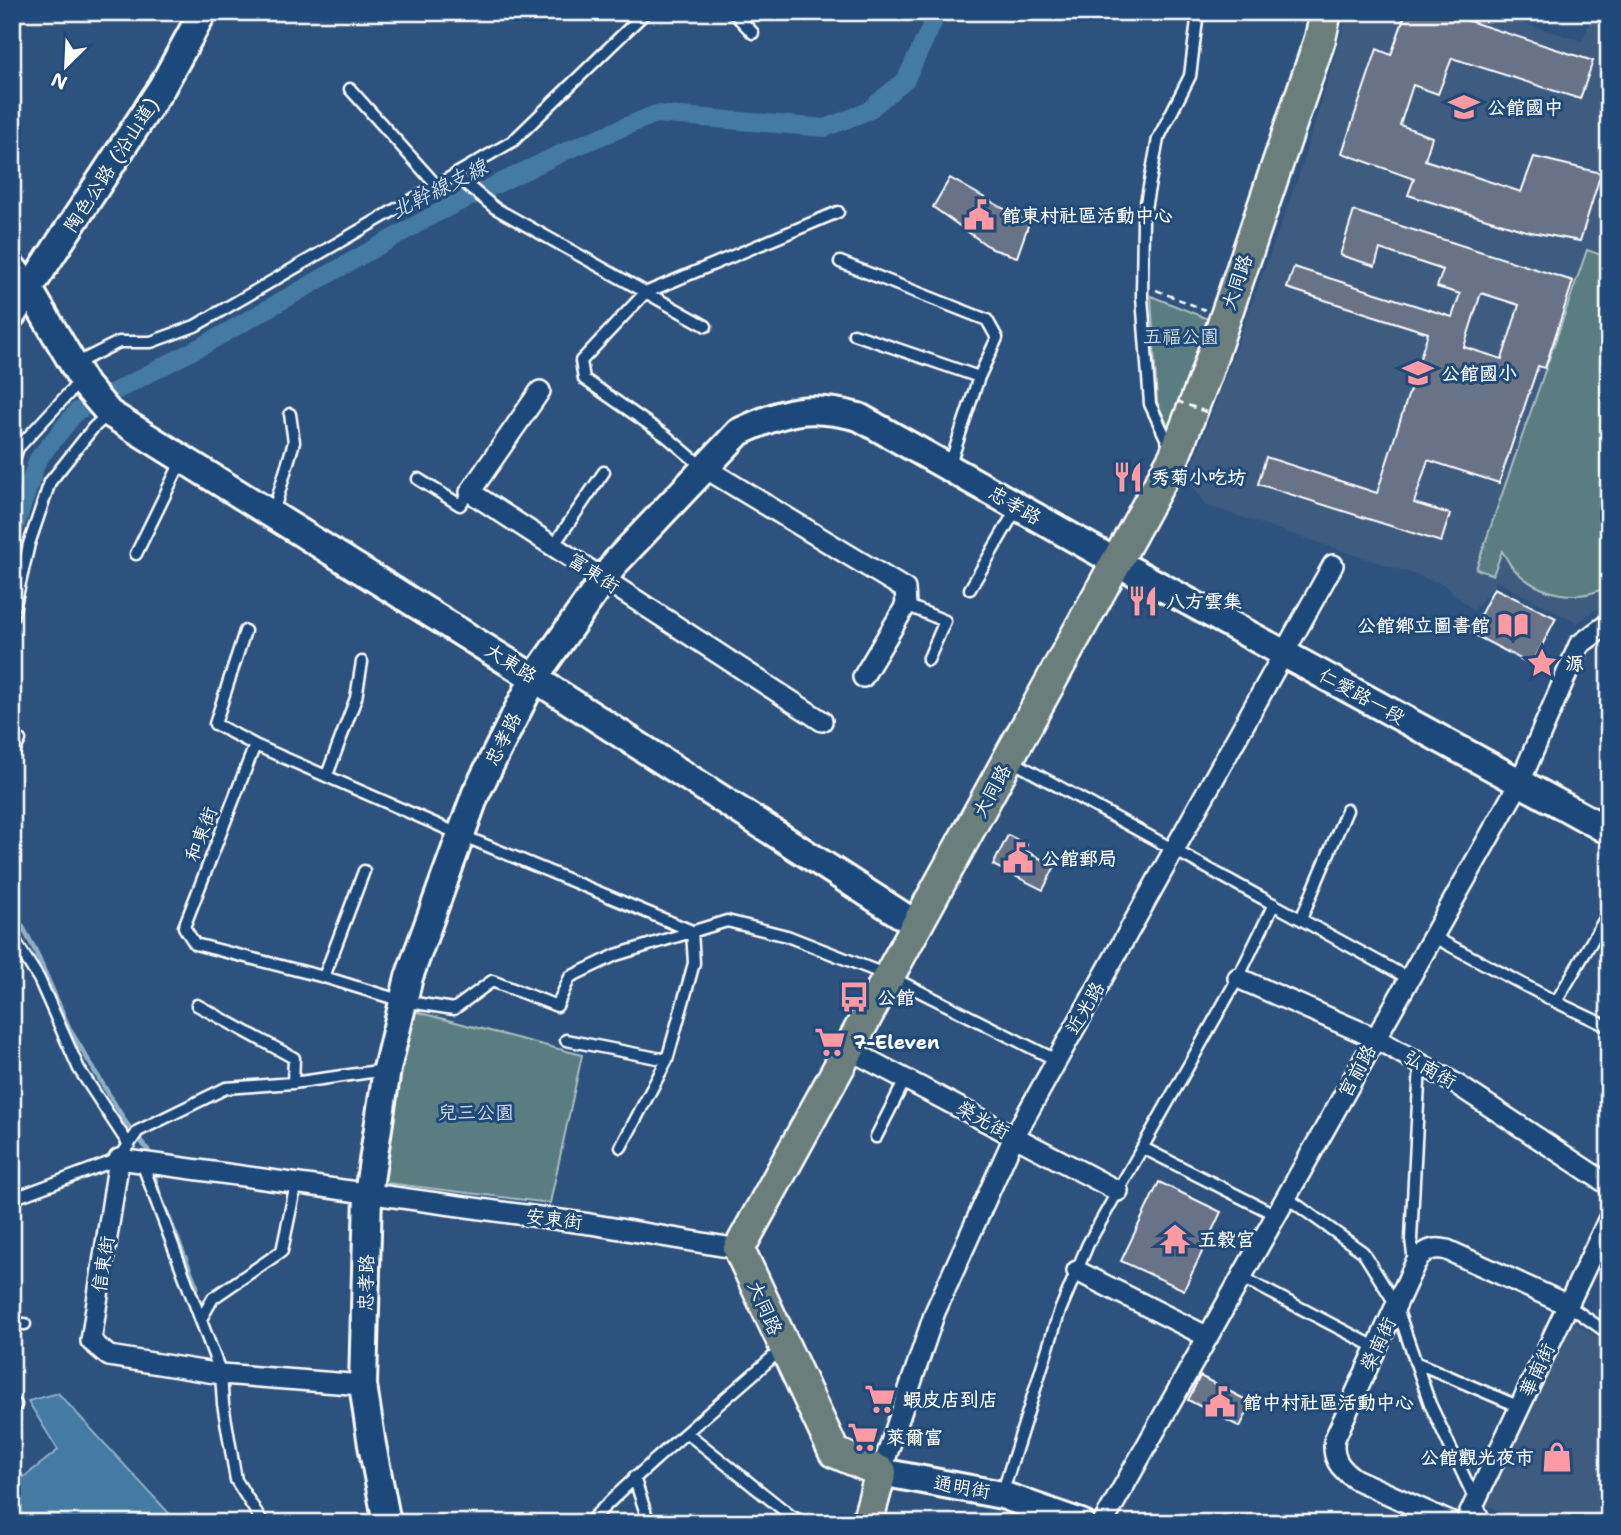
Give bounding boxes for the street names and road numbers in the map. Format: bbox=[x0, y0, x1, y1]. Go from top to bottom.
street label: 陶色公路 (沿山道) bbox=[58, 93, 164, 237]
street label: 大同路 bbox=[1216, 251, 1258, 313]
street label: 忠孝路 bbox=[984, 480, 1046, 530]
street label: 富東街 bbox=[563, 547, 625, 599]
street label: 大東路 bbox=[480, 637, 542, 689]
street label: 仁愛路一段 bbox=[1314, 662, 1410, 730]
street label: 忠孝路 bbox=[479, 708, 527, 770]
street label: 大同路 bbox=[967, 760, 1017, 822]
street label: 和東街 bbox=[179, 803, 223, 865]
street label: 近光路 bbox=[1060, 977, 1110, 1039]
street label: 宮前路 bbox=[1332, 1040, 1382, 1102]
street label: 弘南街 bbox=[1399, 1044, 1461, 1094]
street label: 榮光街 bbox=[952, 1095, 1014, 1145]
street label: 安東街 bbox=[524, 1203, 584, 1235]
street label: 信東街 bbox=[86, 1234, 120, 1294]
street label: 忠孝路 bbox=[353, 1254, 379, 1312]
street label: 大同路 bbox=[742, 1277, 788, 1339]
street label: 榮南街 bbox=[1355, 1313, 1401, 1375]
street label: 華南街 bbox=[1514, 1339, 1560, 1401]
street label: 通明街 bbox=[932, 1470, 992, 1504]

